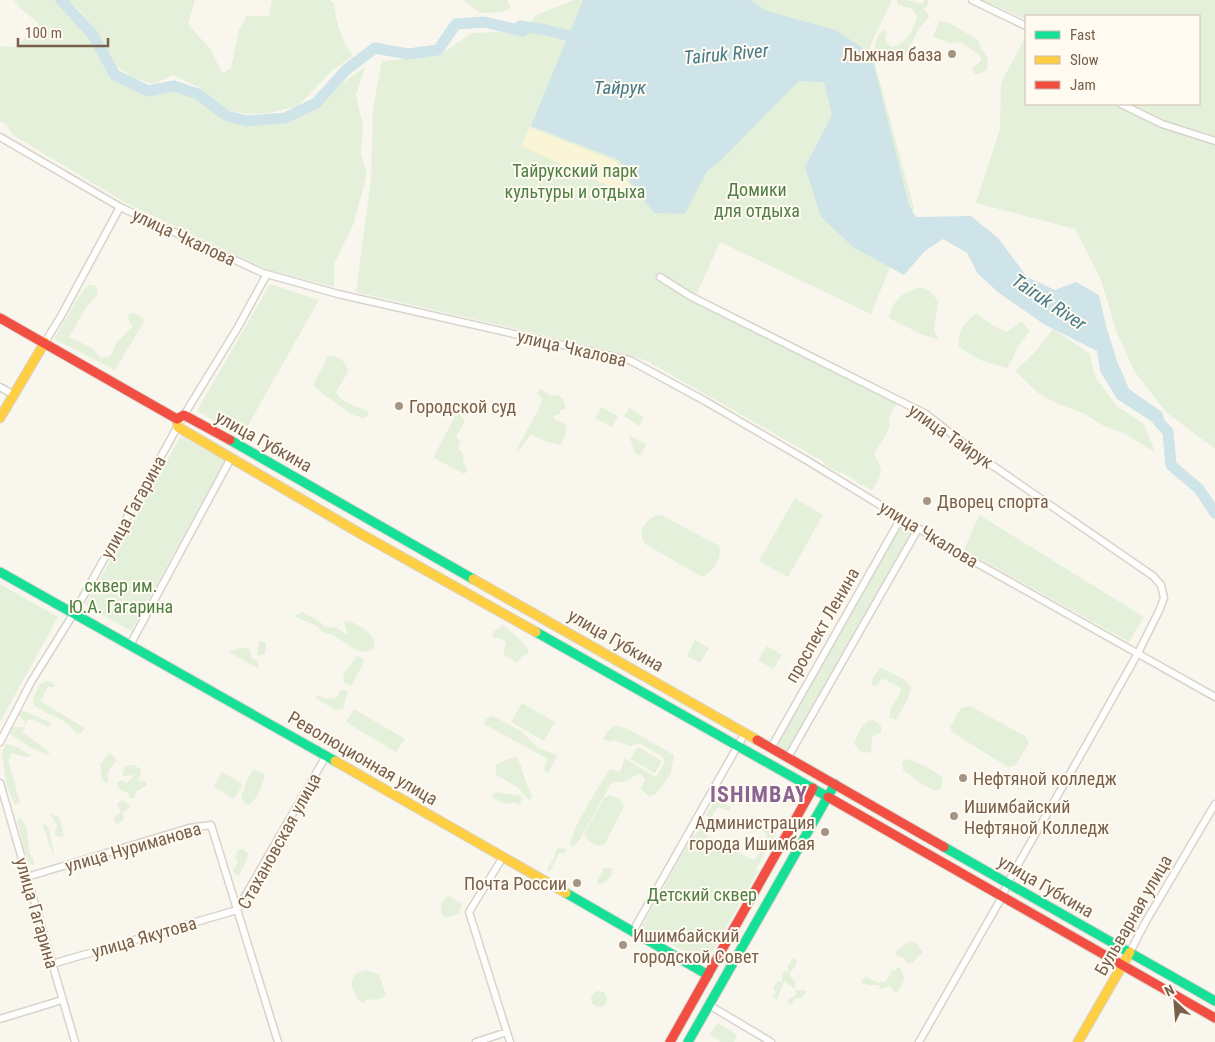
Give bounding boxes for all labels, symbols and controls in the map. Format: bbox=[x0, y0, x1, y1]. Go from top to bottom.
scale bar bbox=[18, 15, 108, 47]
legend bbox=[1025, 15, 1200, 105]
text: 100 m bbox=[25, 24, 62, 42]
text: Fast bbox=[1070, 26, 1095, 44]
water label: Tairuk River bbox=[683, 39, 770, 69]
place label: Лыжная база bbox=[842, 44, 942, 65]
marker: Лыжная база bbox=[946, 48, 958, 60]
text: Slow bbox=[1070, 51, 1099, 69]
water label: Тайрук bbox=[594, 76, 647, 99]
text: Jam bbox=[1070, 76, 1096, 94]
park label: Тайрукский парк культуры и отдыха bbox=[505, 160, 645, 202]
park label: Домики для отдыха bbox=[714, 179, 800, 221]
street label: улица Чкалова bbox=[129, 204, 239, 270]
water label: Tairuk River bbox=[1007, 269, 1091, 335]
street label: улица Чкалова bbox=[515, 325, 629, 371]
place label: Городской суд bbox=[409, 396, 517, 417]
street label: улица Тайрук bbox=[905, 399, 998, 473]
marker: Городской суд bbox=[393, 400, 405, 412]
street label: улица Губкина bbox=[212, 406, 316, 476]
street label: улица Гагарина bbox=[96, 452, 170, 562]
place label: Дворец спорта bbox=[937, 491, 1049, 512]
marker: Дворец спорта bbox=[921, 495, 933, 507]
street label: улица Чкалова bbox=[876, 496, 982, 572]
street label: проспект Ленина bbox=[781, 564, 863, 686]
park label: сквер им. Ю.А. Гагарина bbox=[69, 575, 173, 617]
street label: улица Губкина bbox=[564, 604, 668, 676]
street label: Революционная улица bbox=[285, 707, 441, 809]
place label: Нефтяной колледж bbox=[973, 768, 1117, 789]
street label: Стахановская улица bbox=[233, 769, 325, 913]
marker: Нефтяной колледж bbox=[957, 772, 969, 784]
district label: ISHIMBAY bbox=[710, 782, 808, 807]
place label: Ишимбайский Нефтяной Колледж bbox=[964, 796, 1109, 838]
marker: Ишимбайский Нефтяной Колледж bbox=[948, 810, 960, 822]
place label: Администрация города Ишимбая bbox=[689, 812, 815, 854]
street label: улица Нуриманова bbox=[63, 818, 203, 876]
marker: Администрация города Ишимбая bbox=[819, 826, 831, 838]
street label: улица Губкина bbox=[994, 850, 1098, 922]
street label: Бульварная улица bbox=[1090, 851, 1176, 979]
street label: улица Гагарина bbox=[11, 855, 63, 971]
place label: Почта России bbox=[464, 873, 567, 894]
marker: Почта России bbox=[571, 877, 583, 889]
park label: Детский сквер bbox=[647, 884, 757, 905]
street label: улица Якутова bbox=[89, 912, 199, 962]
place label: Ишимбайский городской Совет bbox=[633, 925, 759, 967]
marker: Ишимбайский городской Совет bbox=[617, 939, 629, 951]
north arrow bbox=[1150, 977, 1200, 1027]
text: N bbox=[1162, 981, 1177, 999]

